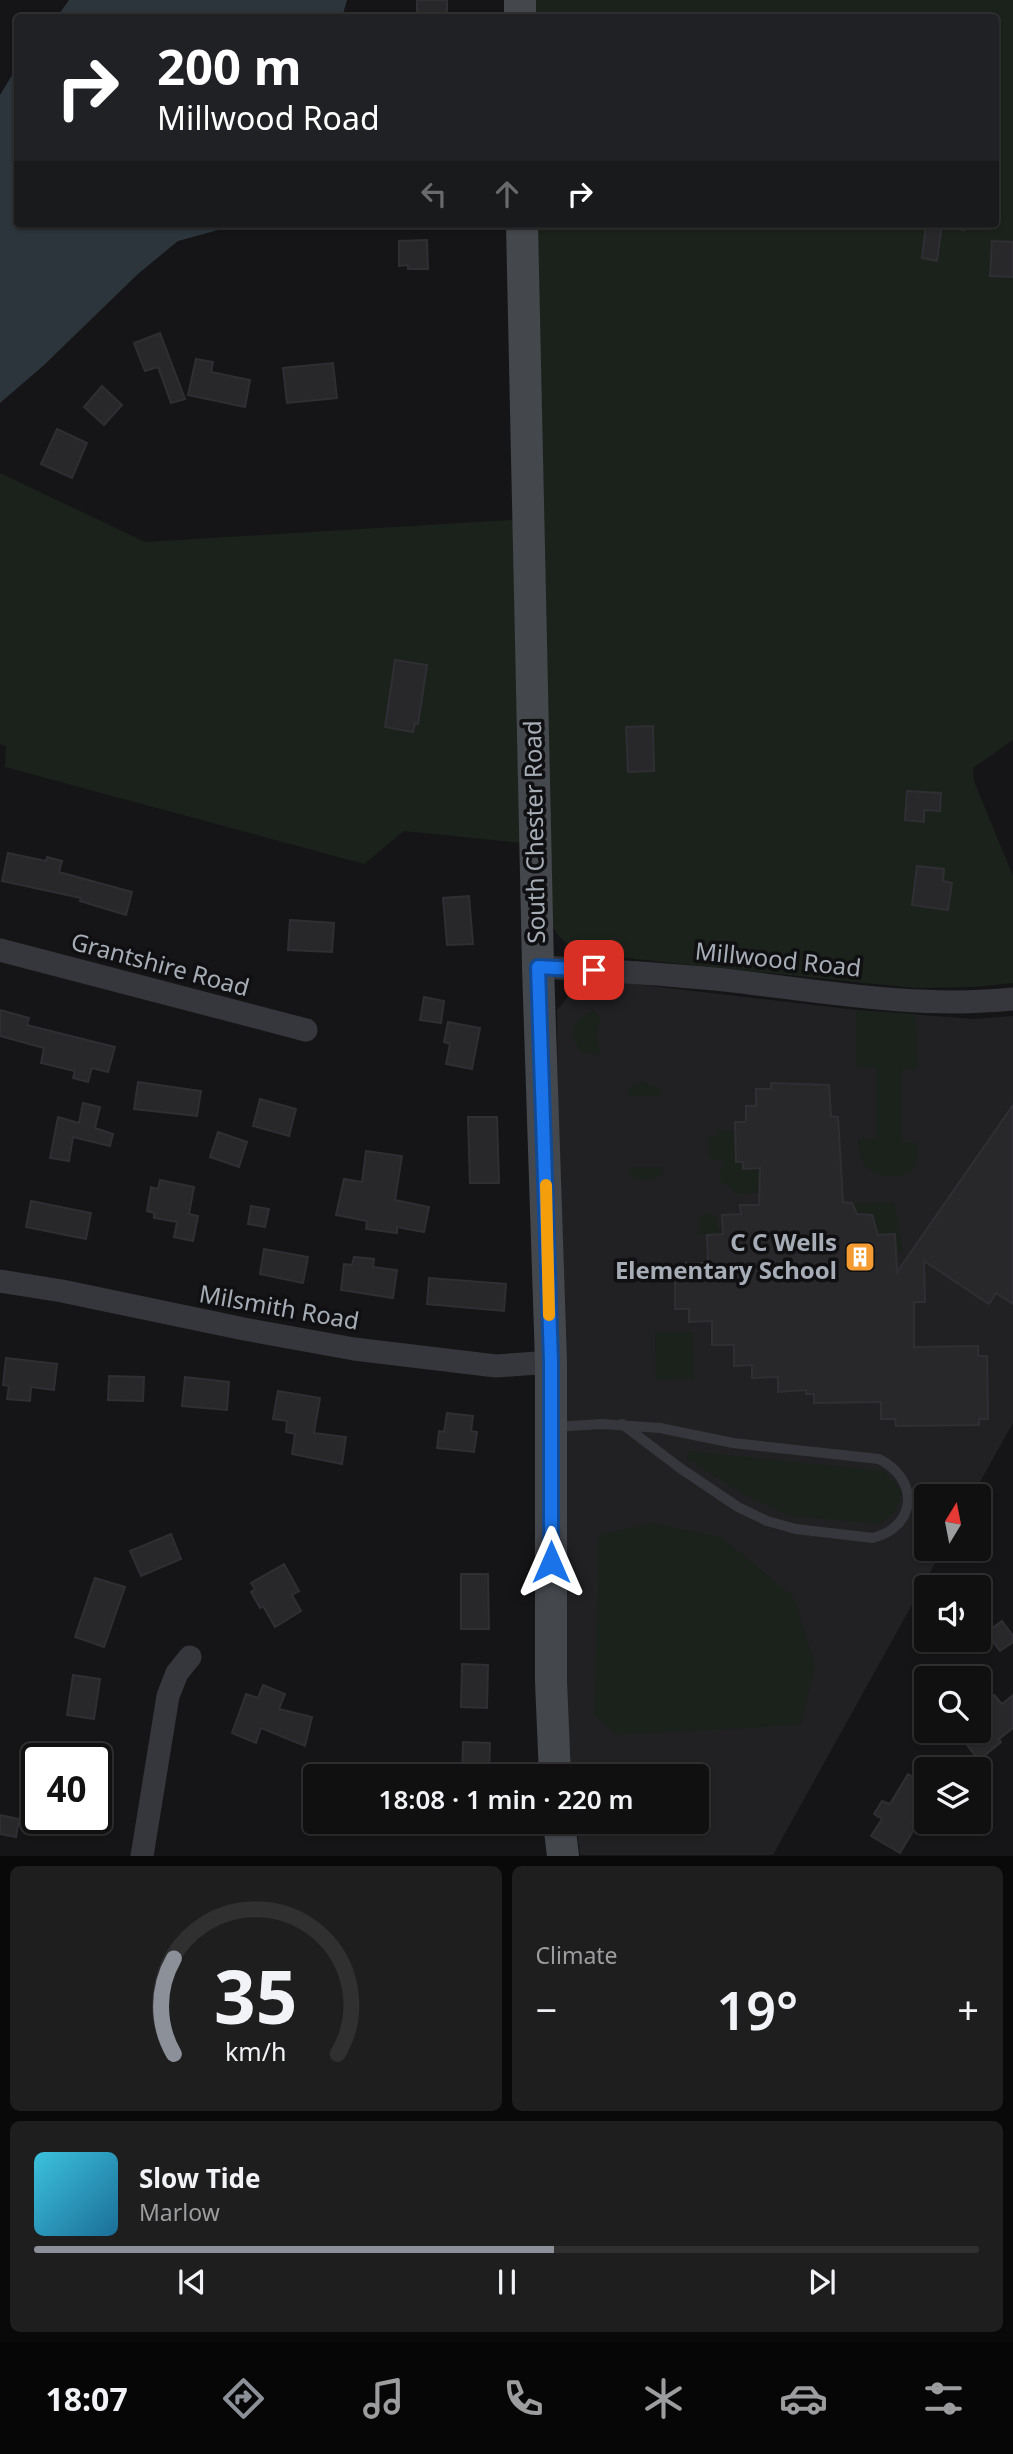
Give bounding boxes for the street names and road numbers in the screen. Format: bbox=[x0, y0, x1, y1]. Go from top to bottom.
street label: South Chester Road bbox=[515, 720, 552, 944]
street label: Grantshire Road bbox=[68, 924, 253, 1003]
street label: Millwood Road bbox=[693, 933, 863, 984]
street label: Milsmith Road bbox=[197, 1276, 362, 1337]

